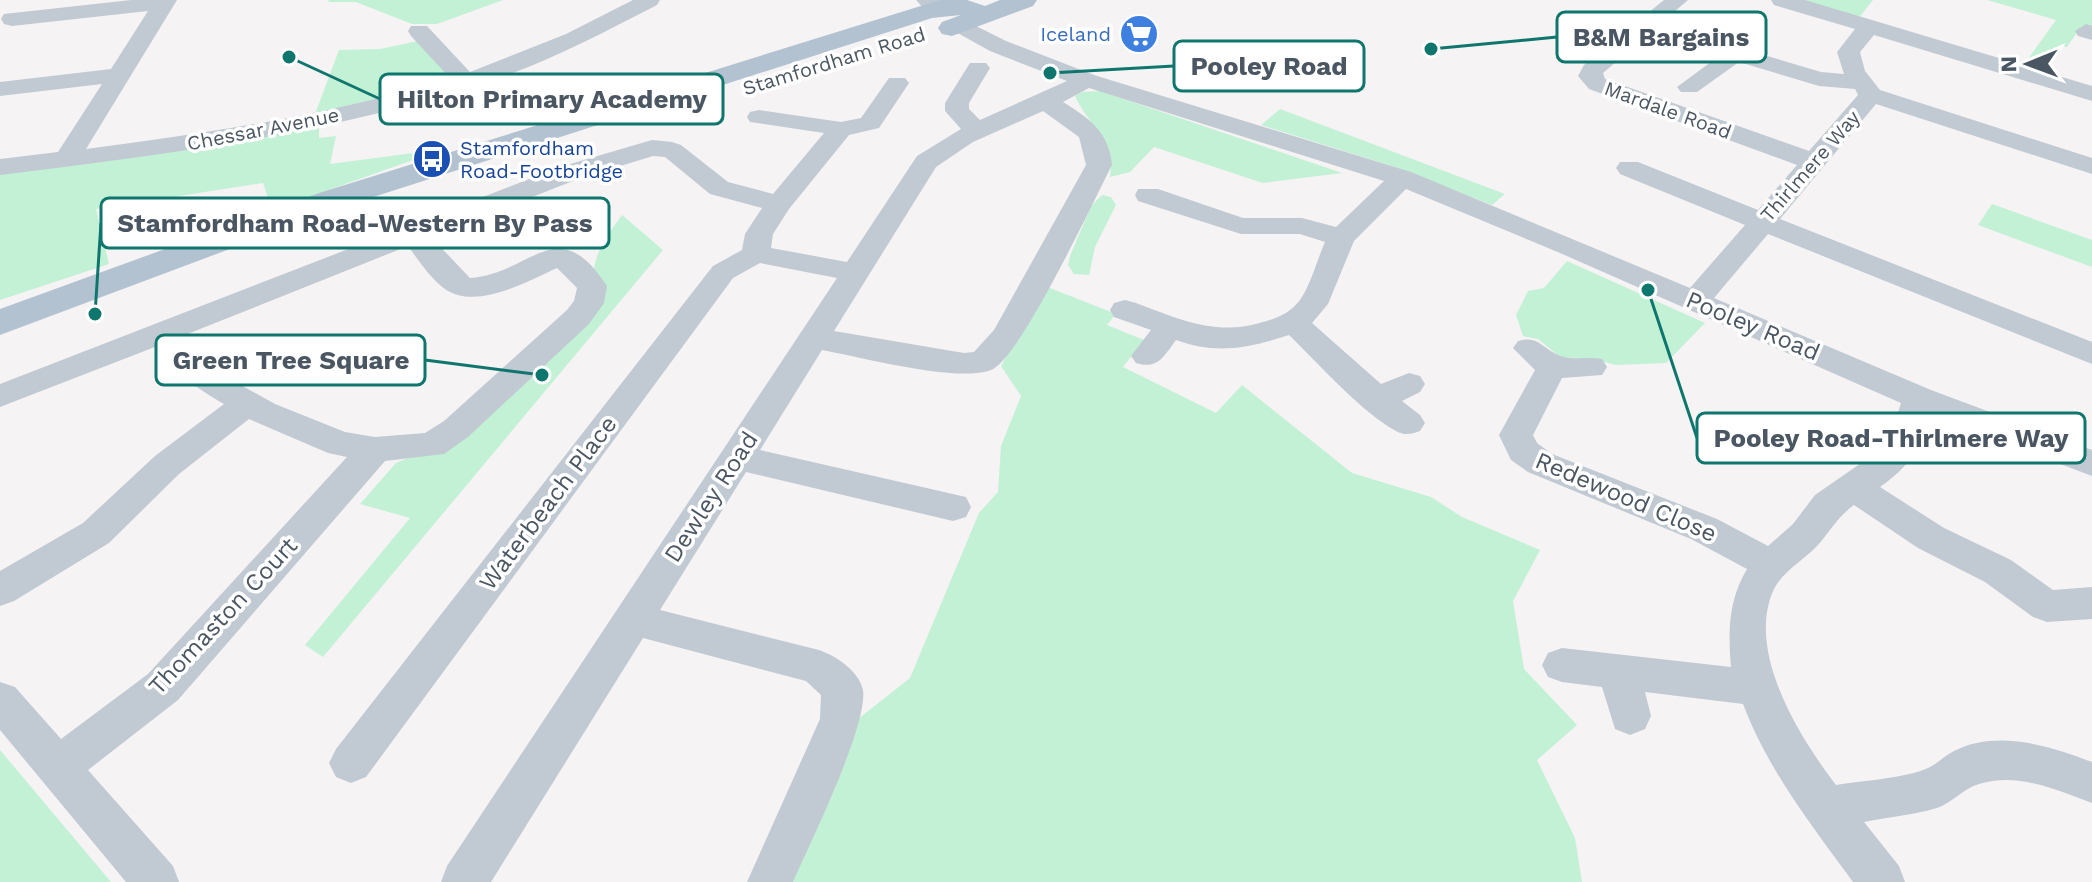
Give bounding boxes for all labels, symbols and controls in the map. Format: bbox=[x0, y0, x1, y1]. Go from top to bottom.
callout: B&M Bargains bbox=[1557, 12, 1766, 62]
supermarket icon: Iceland bbox=[1118, 13, 1160, 55]
street label: Stamfordham Road bbox=[740, 22, 928, 100]
place label: Iceland bbox=[1040, 22, 1111, 46]
text: B&M Bargains bbox=[1573, 22, 1749, 52]
north arrow bbox=[1988, 24, 2068, 104]
callout: Pooley Road bbox=[1174, 41, 1364, 91]
text: Pooley Road bbox=[1190, 51, 1348, 81]
text: N bbox=[1996, 56, 2021, 73]
callout: Hilton Primary Academy bbox=[380, 74, 723, 124]
street label: Mardale Road bbox=[1601, 76, 1735, 144]
text: Hilton Primary Academy bbox=[397, 84, 707, 114]
street label: Chessar Avenue bbox=[185, 102, 341, 156]
street label: Thirlmere Way bbox=[1755, 105, 1865, 227]
place label: Stamfordham Road-Footbridge bbox=[460, 136, 623, 183]
bus stop icon: Stamfordham Road-Footbridge bbox=[411, 138, 453, 180]
callout: Stamfordham Road-Western By Pass bbox=[101, 198, 609, 248]
text: Stamfordham Road-Western By Pass bbox=[117, 208, 593, 238]
street label: Pooley Road bbox=[1682, 285, 1824, 367]
callout: Green Tree Square bbox=[156, 335, 425, 385]
text: Green Tree Square bbox=[172, 345, 410, 375]
street label: Waterbeach Place bbox=[473, 410, 623, 596]
callout: Pooley Road-Thirlmere Way bbox=[1697, 413, 2085, 463]
text: Pooley Road-Thirlmere Way bbox=[1713, 423, 2069, 453]
street label: Dewley Road bbox=[658, 426, 764, 568]
street label: Redewood Close bbox=[1531, 446, 1721, 548]
street label: Thomaston Court bbox=[143, 532, 303, 700]

